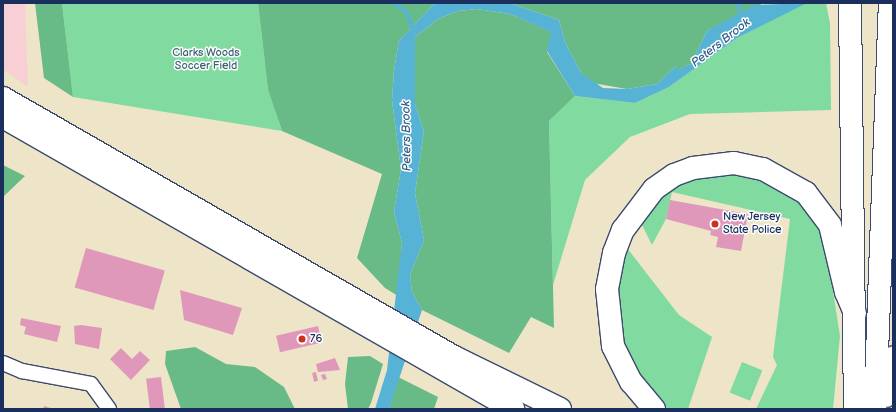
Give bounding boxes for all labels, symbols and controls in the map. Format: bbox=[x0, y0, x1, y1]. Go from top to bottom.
water label: Peters Brook bbox=[689, 16, 753, 70]
park label: Clarks Woods Soccer Field bbox=[172, 47, 240, 73]
water label: Peters Brook bbox=[399, 100, 415, 172]
place label: New Jersey State Police bbox=[723, 211, 782, 237]
marker: New Jersey State Police bbox=[710, 219, 720, 229]
place label: 76 bbox=[310, 332, 322, 346]
marker: 76 bbox=[297, 334, 307, 344]

